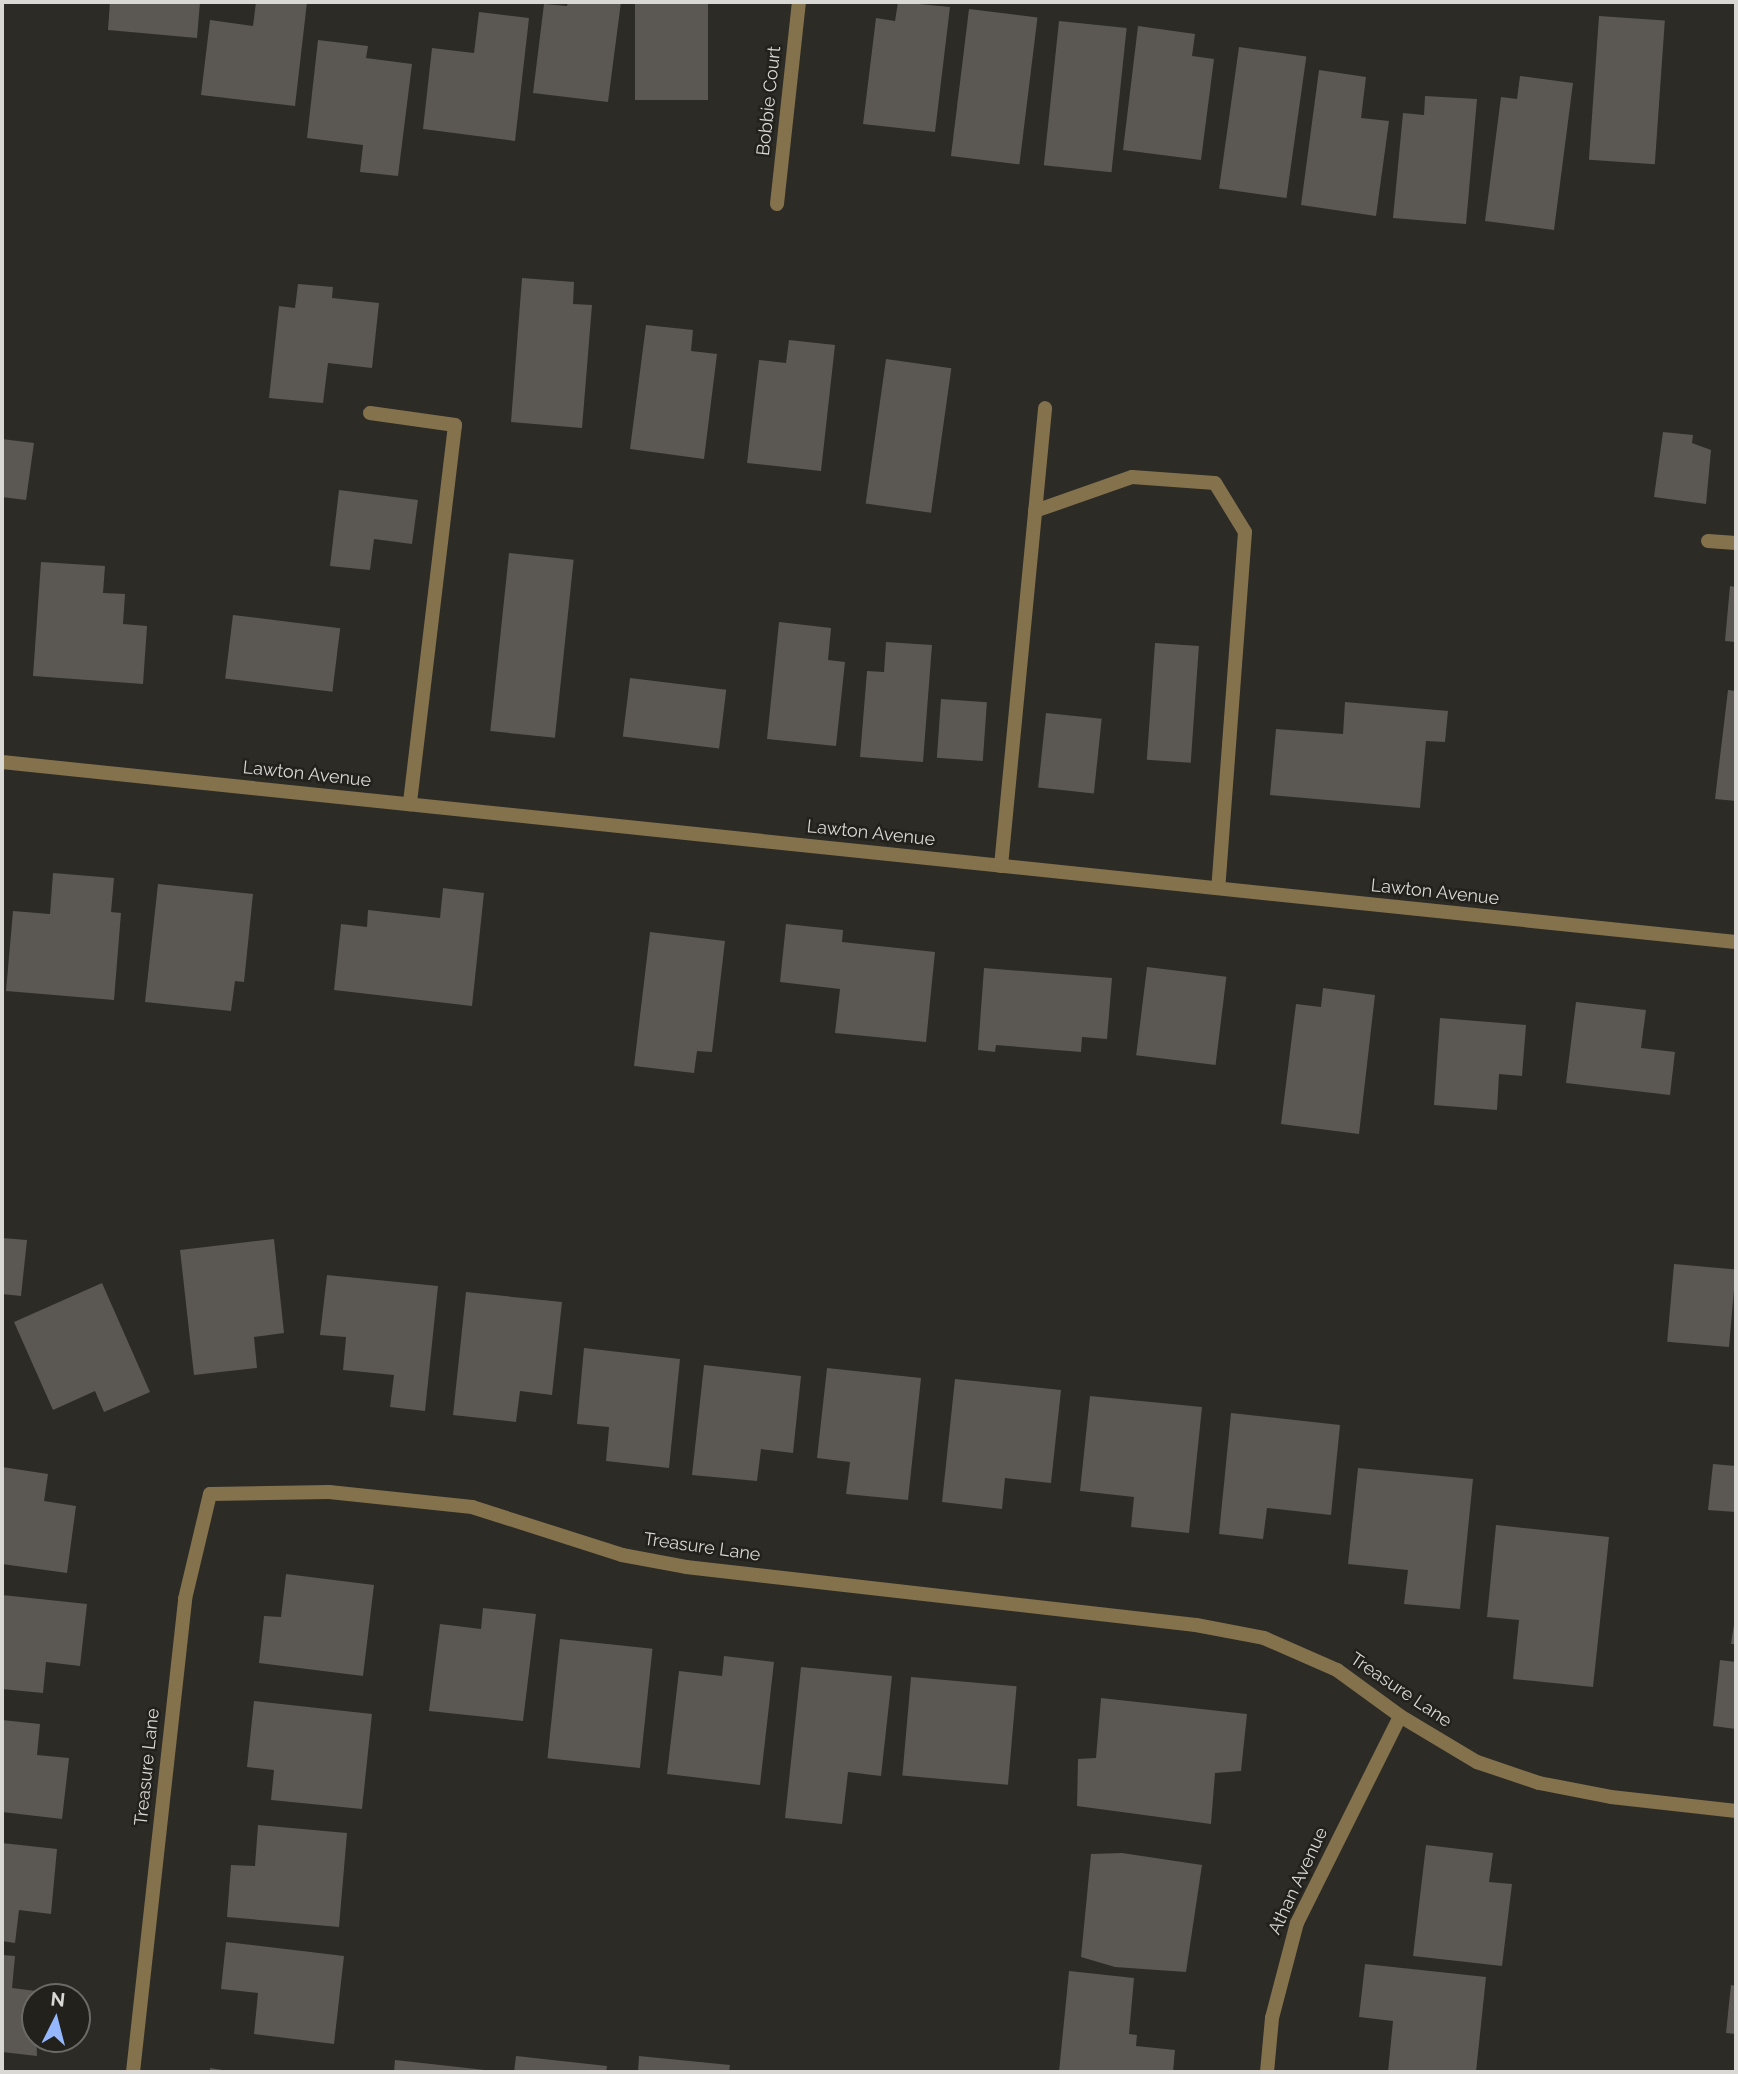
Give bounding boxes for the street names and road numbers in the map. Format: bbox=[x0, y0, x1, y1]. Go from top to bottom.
street label: Bobbie Court bbox=[753, 45, 785, 157]
street label: Lawton Avenue bbox=[241, 756, 373, 792]
street label: Lawton Avenue bbox=[805, 815, 937, 851]
street label: Lawton Avenue bbox=[1369, 874, 1501, 910]
street label: Treasure Lane bbox=[642, 1528, 762, 1566]
street label: Treasure Lane bbox=[1346, 1648, 1456, 1732]
street label: Treasure Lane bbox=[130, 1707, 164, 1827]
street label: Athan Avenue bbox=[1264, 1824, 1332, 1938]

